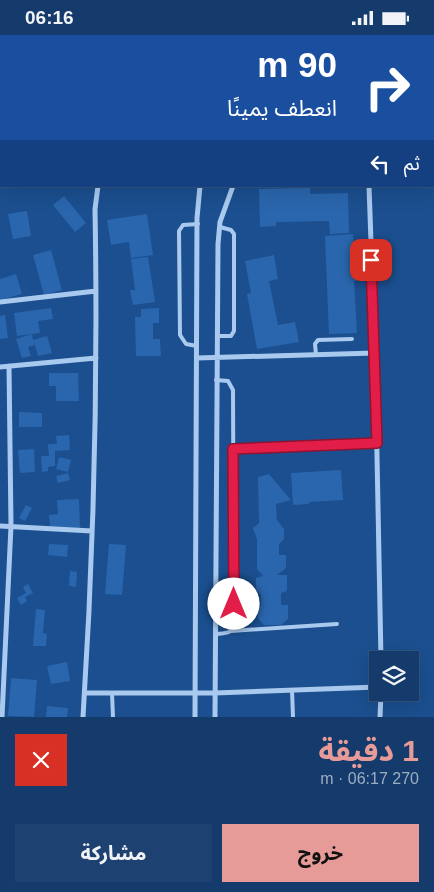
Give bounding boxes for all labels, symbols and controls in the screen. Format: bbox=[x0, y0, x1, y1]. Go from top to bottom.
text: 06:16 bbox=[25, 7, 74, 28]
text: 90 m bbox=[257, 45, 337, 84]
icon: right bbox=[355, 55, 420, 120]
text: انعطف يمينًا bbox=[227, 96, 337, 121]
icon: left bbox=[366, 150, 394, 178]
text: ثم bbox=[404, 153, 420, 174]
pin bbox=[350, 239, 392, 281]
icon: arrive bbox=[357, 246, 385, 274]
position arrow bbox=[207, 577, 259, 629]
map controls bbox=[369, 651, 419, 701]
button: layers bbox=[369, 651, 419, 701]
button: close bbox=[15, 734, 67, 786]
text: 1 دقيقة bbox=[318, 734, 419, 767]
text: 270 m · 06:17 bbox=[320, 770, 419, 787]
button: مشاركة bbox=[15, 824, 212, 882]
button: خروج bbox=[222, 824, 419, 882]

